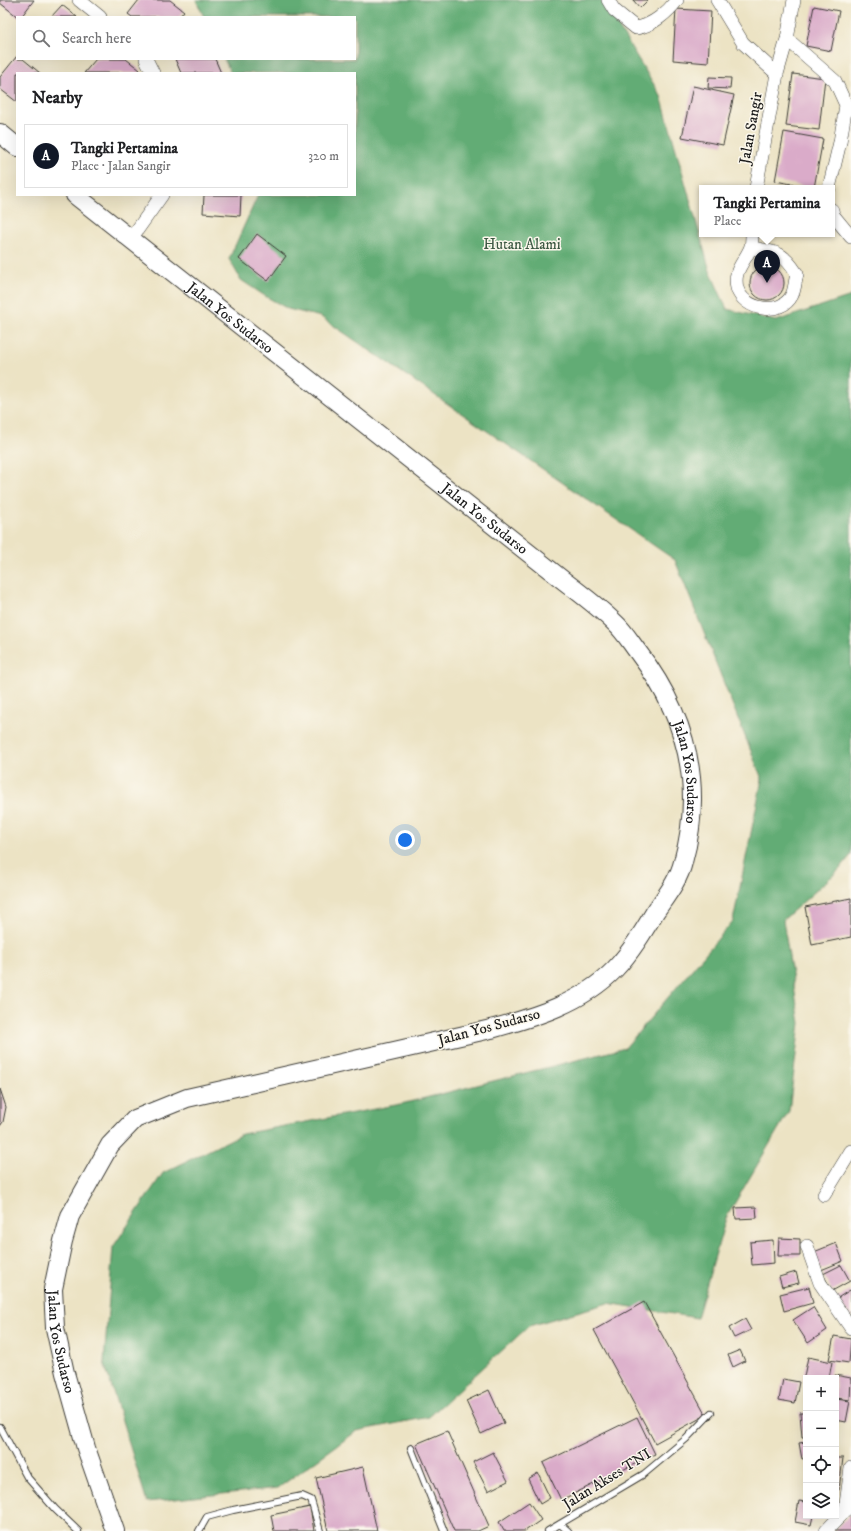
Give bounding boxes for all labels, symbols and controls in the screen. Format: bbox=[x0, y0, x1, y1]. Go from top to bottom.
search box bbox=[16, 16, 356, 60]
icon: search bbox=[30, 27, 52, 49]
text: Search here bbox=[62, 29, 131, 48]
text: Nearby bbox=[32, 87, 82, 109]
street label: Jalan Sangir bbox=[735, 90, 767, 167]
text: Tangki Pertamina bbox=[71, 139, 178, 158]
text: A bbox=[42, 148, 50, 164]
text: 320 m bbox=[308, 148, 339, 164]
text: Place · Jalan Sangir bbox=[71, 158, 171, 174]
popup bbox=[699, 185, 835, 237]
text: Tangki Pertamina bbox=[714, 194, 820, 213]
text: Place bbox=[714, 213, 741, 229]
park label: Hutan Alami bbox=[483, 235, 561, 254]
pin: A bbox=[754, 250, 780, 283]
street label: Jalan Yos Sudarso bbox=[182, 276, 278, 358]
street label: Jalan Yos Sudarso bbox=[436, 477, 532, 558]
street label: Jalan Yos Sudarso bbox=[668, 715, 702, 825]
your location bbox=[395, 830, 415, 850]
street label: Jalan Yos Sudarso bbox=[434, 1004, 542, 1050]
street label: Jalan Yos Sudarso bbox=[43, 1287, 80, 1395]
map controls bbox=[803, 1375, 839, 1519]
button: + bbox=[803, 1375, 839, 1411]
button: − bbox=[803, 1411, 839, 1447]
street label: Jalan Akses TNI bbox=[558, 1444, 655, 1515]
button: locate bbox=[803, 1447, 839, 1483]
button: layers bbox=[803, 1483, 839, 1519]

